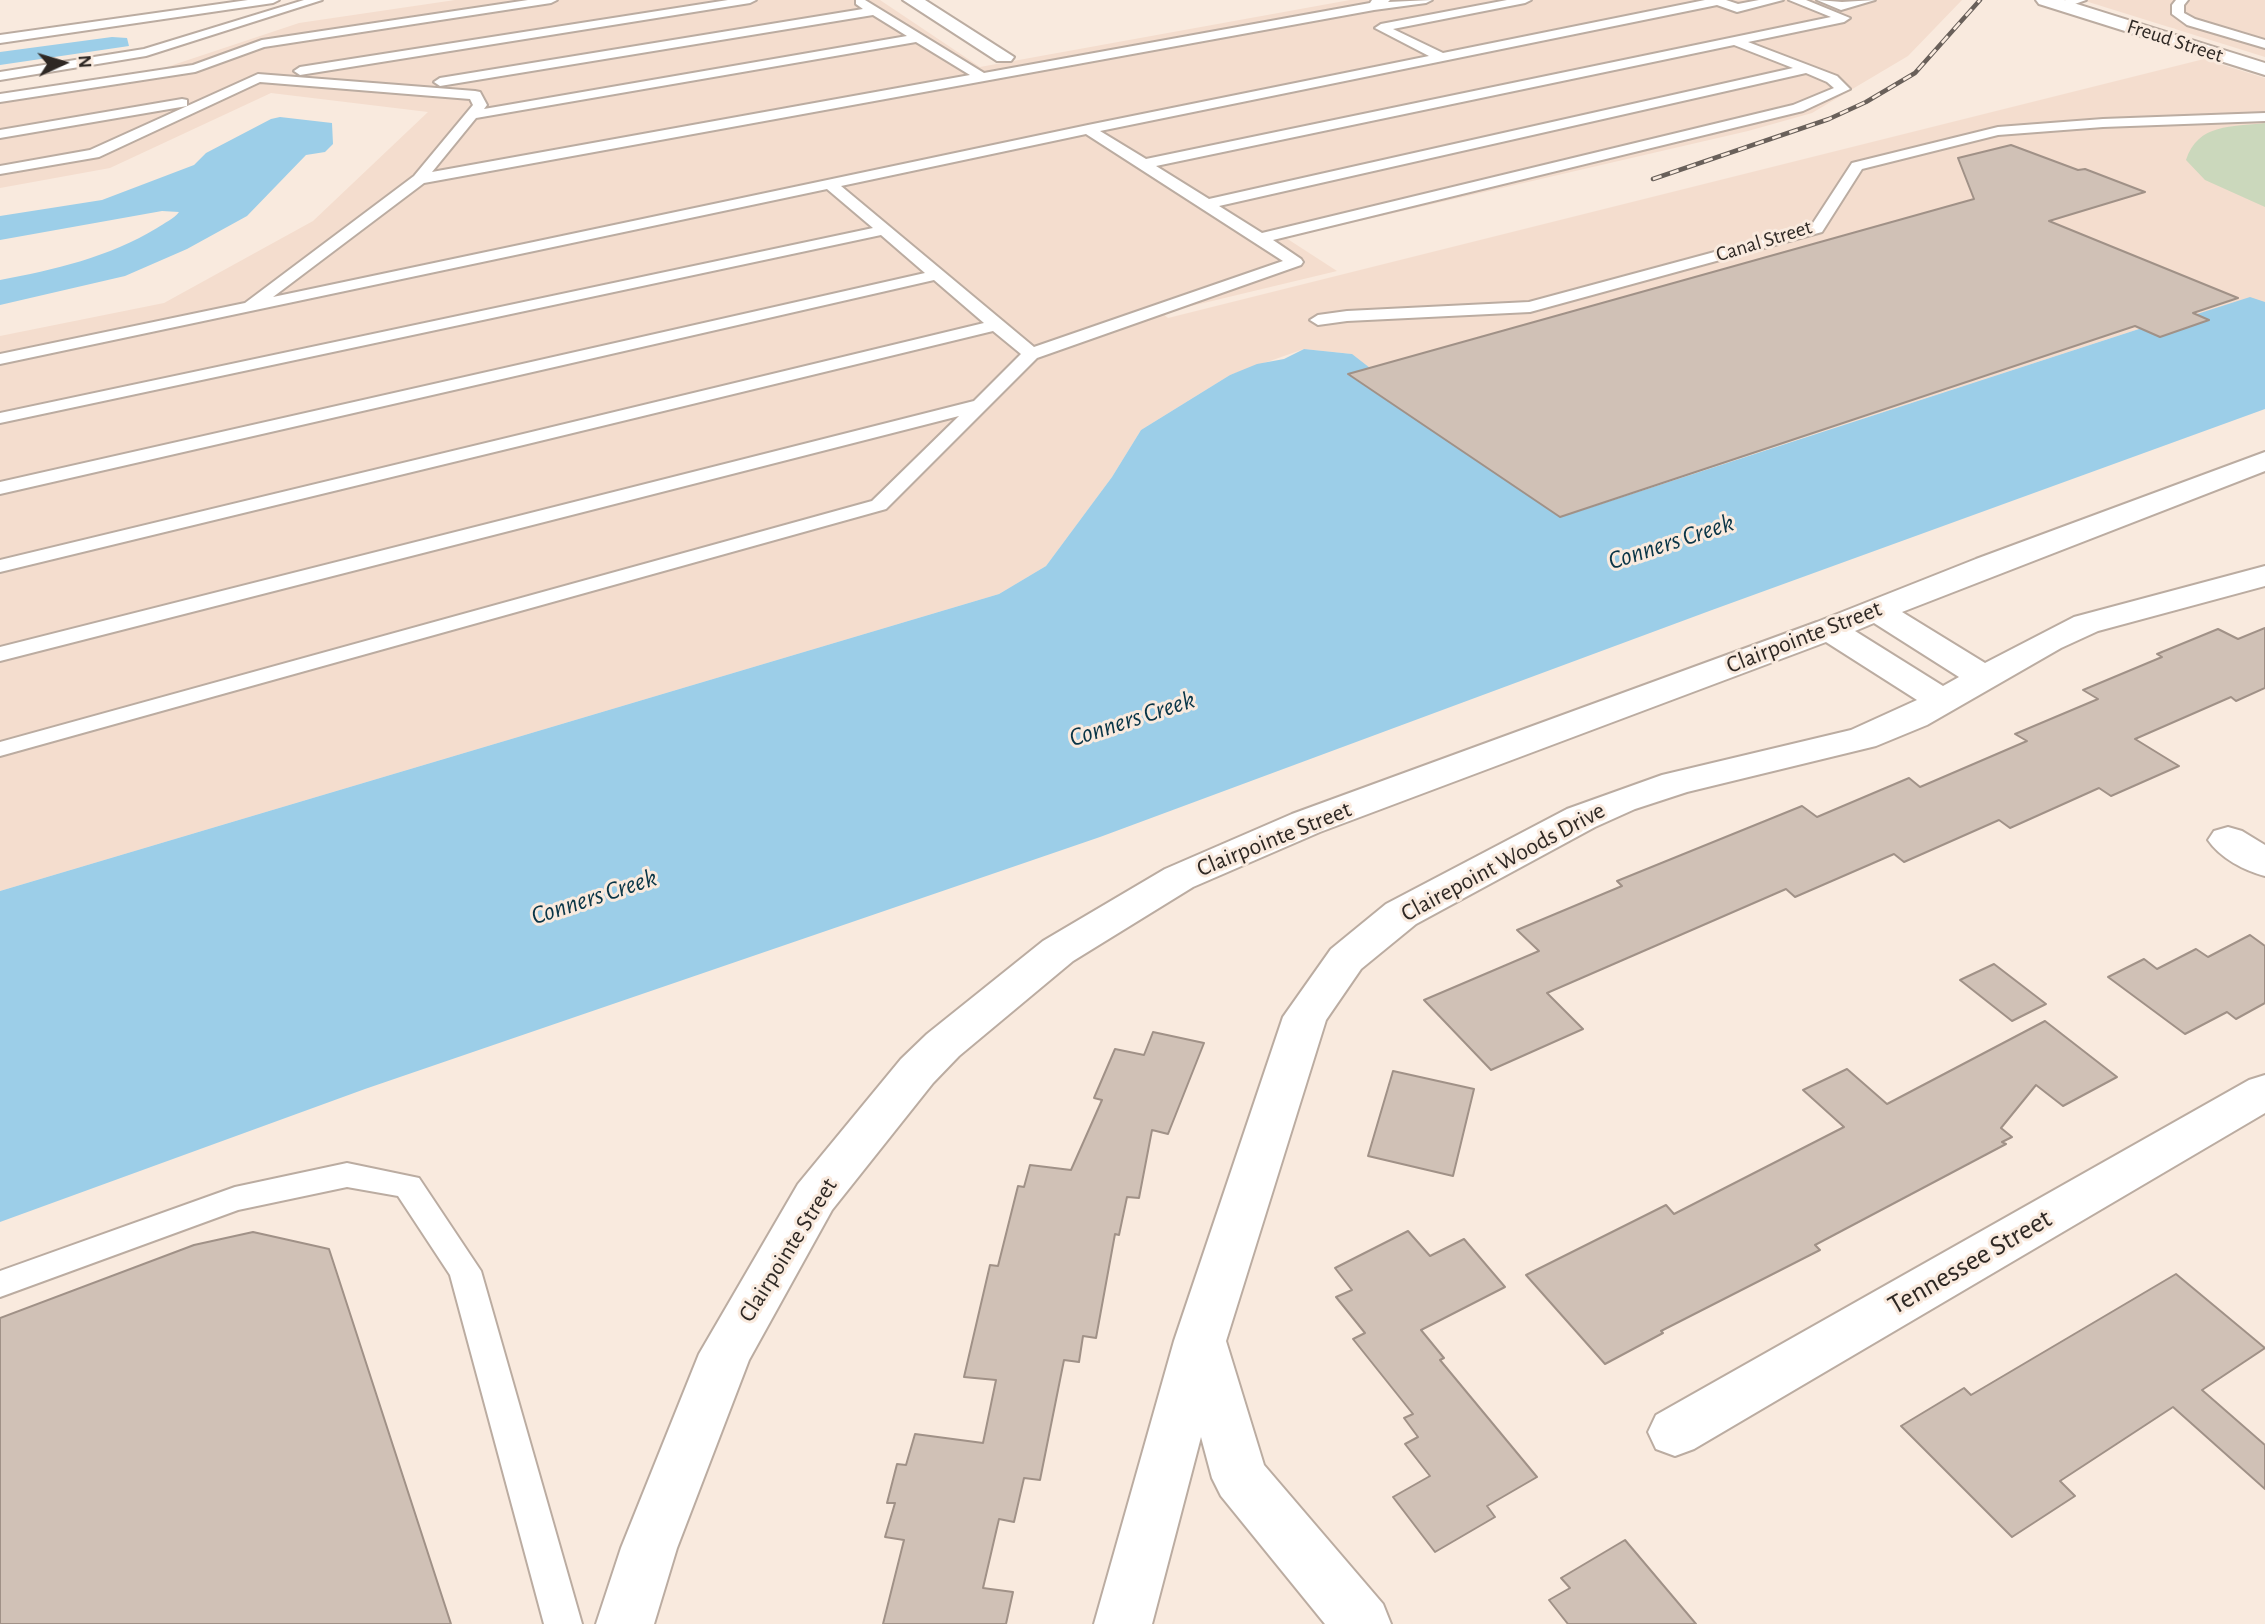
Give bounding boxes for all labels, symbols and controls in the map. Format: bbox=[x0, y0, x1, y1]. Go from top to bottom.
street label: Freud Street bbox=[2124, 14, 2226, 68]
north arrow bbox=[28, 28, 98, 98]
text: N bbox=[75, 54, 94, 69]
street label: Canal Street bbox=[1713, 214, 1815, 268]
water label: Conners Creek bbox=[1604, 507, 1738, 577]
street label: Clairpointe Street bbox=[1722, 594, 1886, 680]
water label: Conners Creek bbox=[1065, 684, 1199, 754]
street label: Clairpointe Street bbox=[1193, 795, 1355, 883]
street label: Clairepoint Woods Drive bbox=[1396, 796, 1610, 928]
water label: Conners Creek bbox=[527, 862, 661, 932]
street label: Clairpointe Street bbox=[732, 1173, 844, 1327]
street label: Tennessee Street bbox=[1882, 1202, 2058, 1322]

